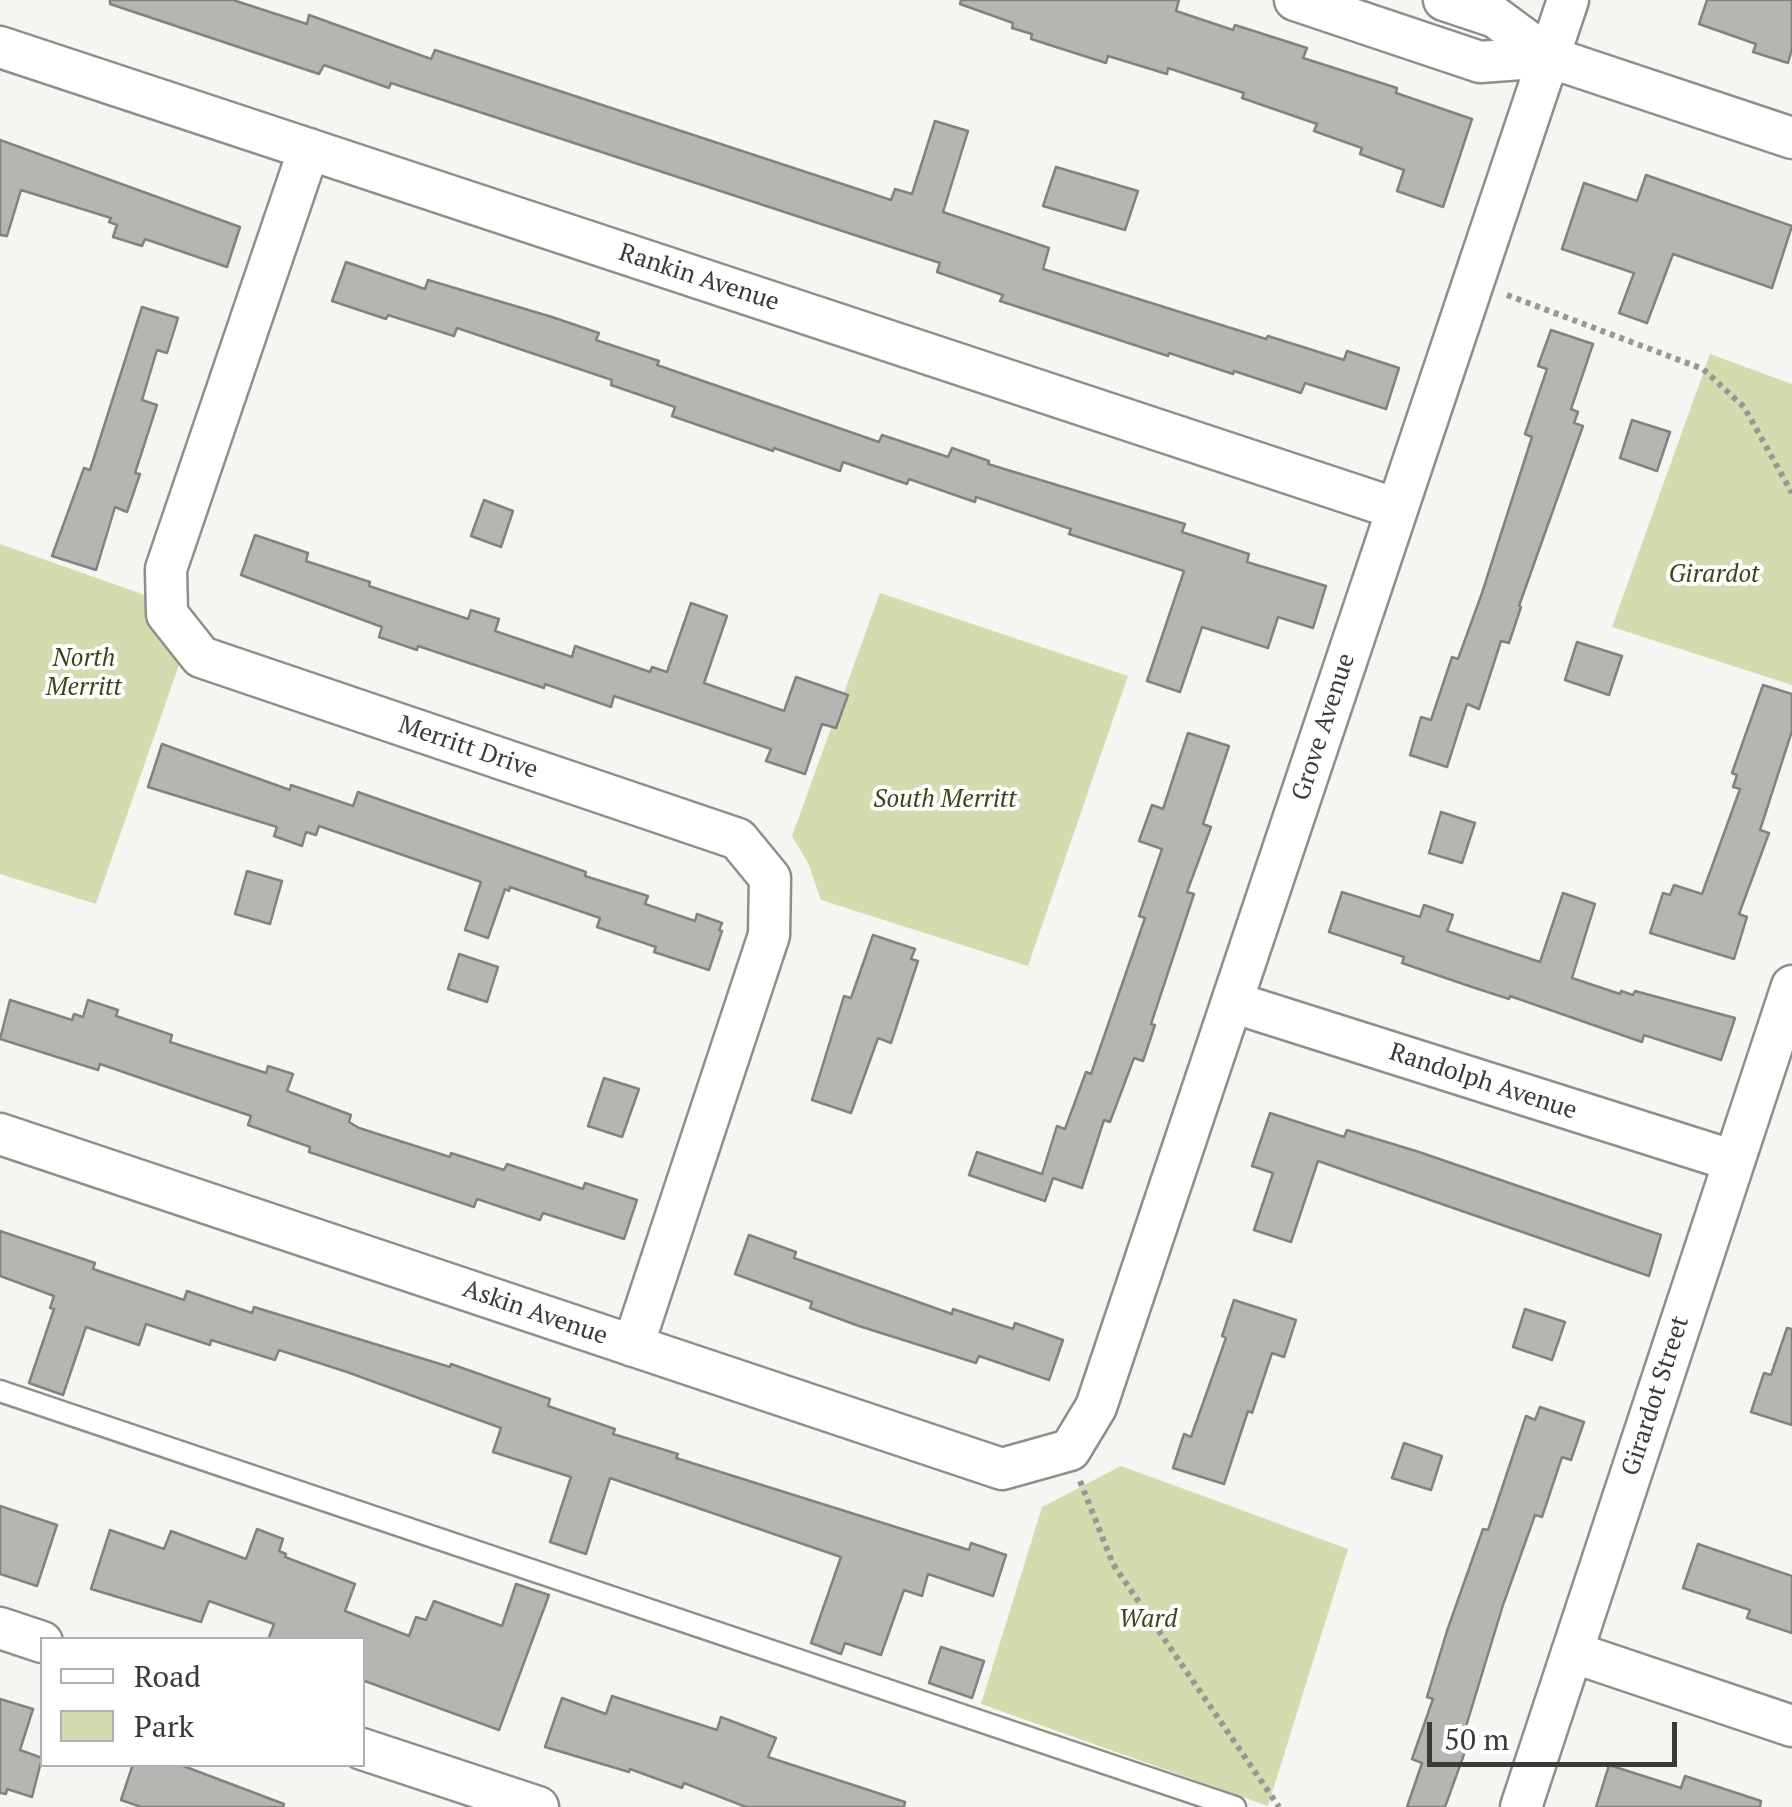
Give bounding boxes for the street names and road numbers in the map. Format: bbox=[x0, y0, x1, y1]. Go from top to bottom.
street label: Rankin Avenue bbox=[615, 238, 783, 318]
street label: Grove Avenue bbox=[1286, 650, 1362, 804]
street label: Merritt Drive bbox=[394, 710, 542, 786]
street label: Randolph Avenue bbox=[1385, 1038, 1581, 1126]
street label: Askin Avenue bbox=[459, 1274, 611, 1352]
street label: Girardot Street bbox=[1616, 1312, 1696, 1480]

